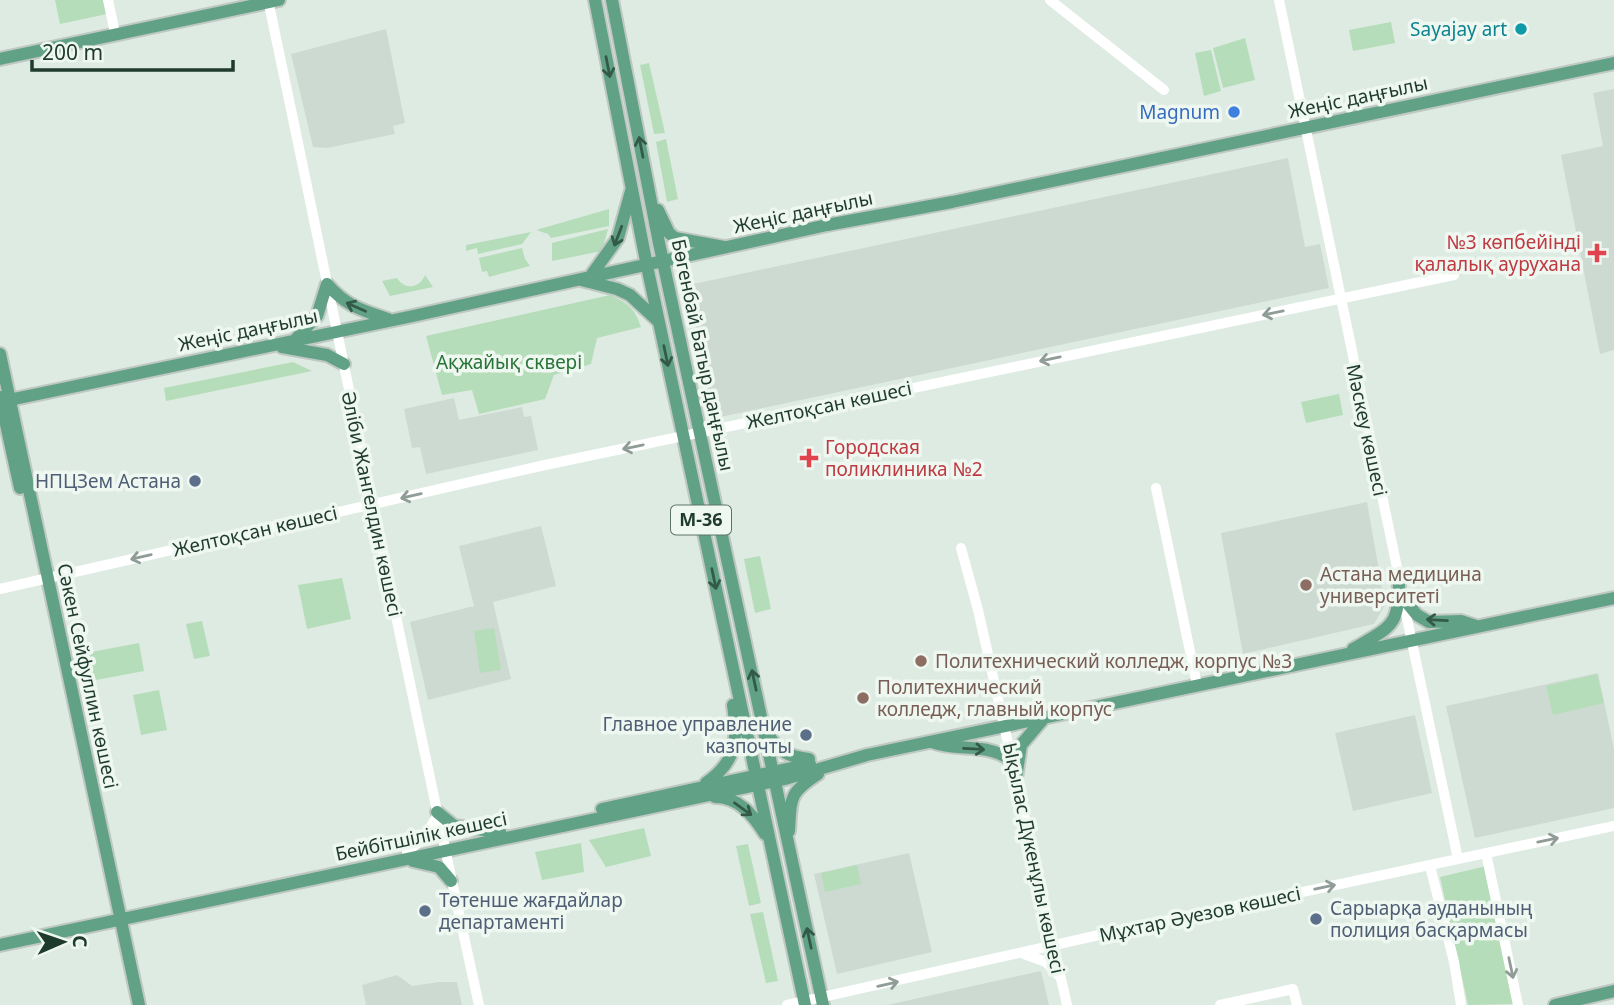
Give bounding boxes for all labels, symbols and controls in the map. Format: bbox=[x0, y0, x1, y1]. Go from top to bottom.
place label: Sayajay аrt bbox=[1410, 16, 1507, 42]
marker: Sayajay аrt bbox=[1513, 21, 1529, 37]
scale bar bbox=[32, 28, 233, 72]
text: 200 m bbox=[42, 38, 103, 66]
one-way arrow bbox=[602, 55, 615, 78]
street label: Жеңіс даңғылы bbox=[1286, 70, 1430, 124]
place label: Magnum bbox=[1139, 99, 1220, 125]
marker: Magnum bbox=[1226, 104, 1242, 120]
one-way arrow bbox=[633, 136, 647, 159]
street label: Жеңіс даңғылы bbox=[731, 185, 875, 239]
one-way arrow bbox=[610, 224, 623, 246]
place label: №3 көпбейінді қалалық аурухана bbox=[1414, 229, 1581, 277]
street label: Бөгенбай Батыр даңғылы bbox=[666, 237, 740, 473]
marker: №3 көпбейінді қалалық аурухана bbox=[1587, 243, 1607, 263]
one-way arrow bbox=[346, 300, 367, 313]
street label: Жеңіс даңғылы bbox=[176, 303, 320, 357]
one-way arrow bbox=[1262, 307, 1285, 320]
one-way arrow bbox=[660, 344, 674, 367]
park label: Ақжайық сквері bbox=[436, 349, 582, 375]
one-way arrow bbox=[1039, 352, 1062, 366]
street label: Мәскеу көшесі bbox=[1340, 362, 1394, 498]
street label: Желтоқсан көшесі bbox=[744, 375, 914, 435]
street label: Әліби Жангелдин көшесі bbox=[335, 389, 409, 619]
place label: Городская поликлиника №2 bbox=[825, 434, 983, 482]
one-way arrow bbox=[622, 441, 645, 455]
marker: Городская поликлиника №2 bbox=[799, 448, 819, 468]
place label: НПЦЗем Астана bbox=[35, 468, 181, 494]
marker: НПЦЗем Астана bbox=[187, 473, 203, 489]
one-way arrow bbox=[400, 489, 423, 503]
street label: Желтоқсан көшесі bbox=[170, 499, 340, 563]
road number: M-36 bbox=[671, 506, 731, 534]
one-way arrow bbox=[130, 550, 153, 564]
street label: Сәкен Сейфуллин көшесі bbox=[51, 561, 125, 791]
place label: Астана медицина университеті bbox=[1320, 561, 1482, 609]
one-way arrow bbox=[707, 567, 721, 590]
marker: Астана медицина университеті bbox=[1298, 577, 1314, 593]
one-way arrow bbox=[1426, 614, 1449, 627]
place label: Политехнический колледж, корпус №3 bbox=[935, 648, 1292, 674]
marker: Политехнический колледж, корпус №3 bbox=[913, 653, 929, 669]
one-way arrow bbox=[746, 669, 760, 692]
place label: Политехнический колледж, главный корпус bbox=[877, 674, 1112, 722]
marker: Политехнический колледж, главный корпус bbox=[855, 690, 871, 706]
place label: Главное управление казпочты bbox=[603, 711, 792, 759]
marker: Главное управление казпочты bbox=[798, 727, 814, 743]
street label: Ықылас Дүкенұлы көшесі bbox=[997, 740, 1071, 976]
one-way arrow bbox=[962, 743, 984, 756]
one-way arrow bbox=[733, 802, 752, 816]
street label: Бейбітшілік көшесі bbox=[333, 805, 509, 867]
one-way arrow bbox=[1536, 833, 1559, 846]
street label: Мұхтар Әуезов көшесі bbox=[1097, 880, 1303, 948]
one-way arrow bbox=[1313, 880, 1336, 894]
place label: Төтенше жағдайлар департаменті bbox=[439, 887, 623, 935]
place label: Сарыарқа ауданының полиция басқармасы bbox=[1330, 895, 1533, 943]
marker: Төтенше жағдайлар департаменті bbox=[417, 903, 433, 919]
north arrow bbox=[28, 907, 98, 977]
marker: Сарыарқа ауданының полиция басқармасы bbox=[1308, 911, 1324, 927]
one-way arrow bbox=[801, 927, 815, 950]
text: С bbox=[67, 935, 93, 948]
one-way arrow bbox=[1504, 956, 1518, 979]
one-way arrow bbox=[876, 976, 899, 990]

